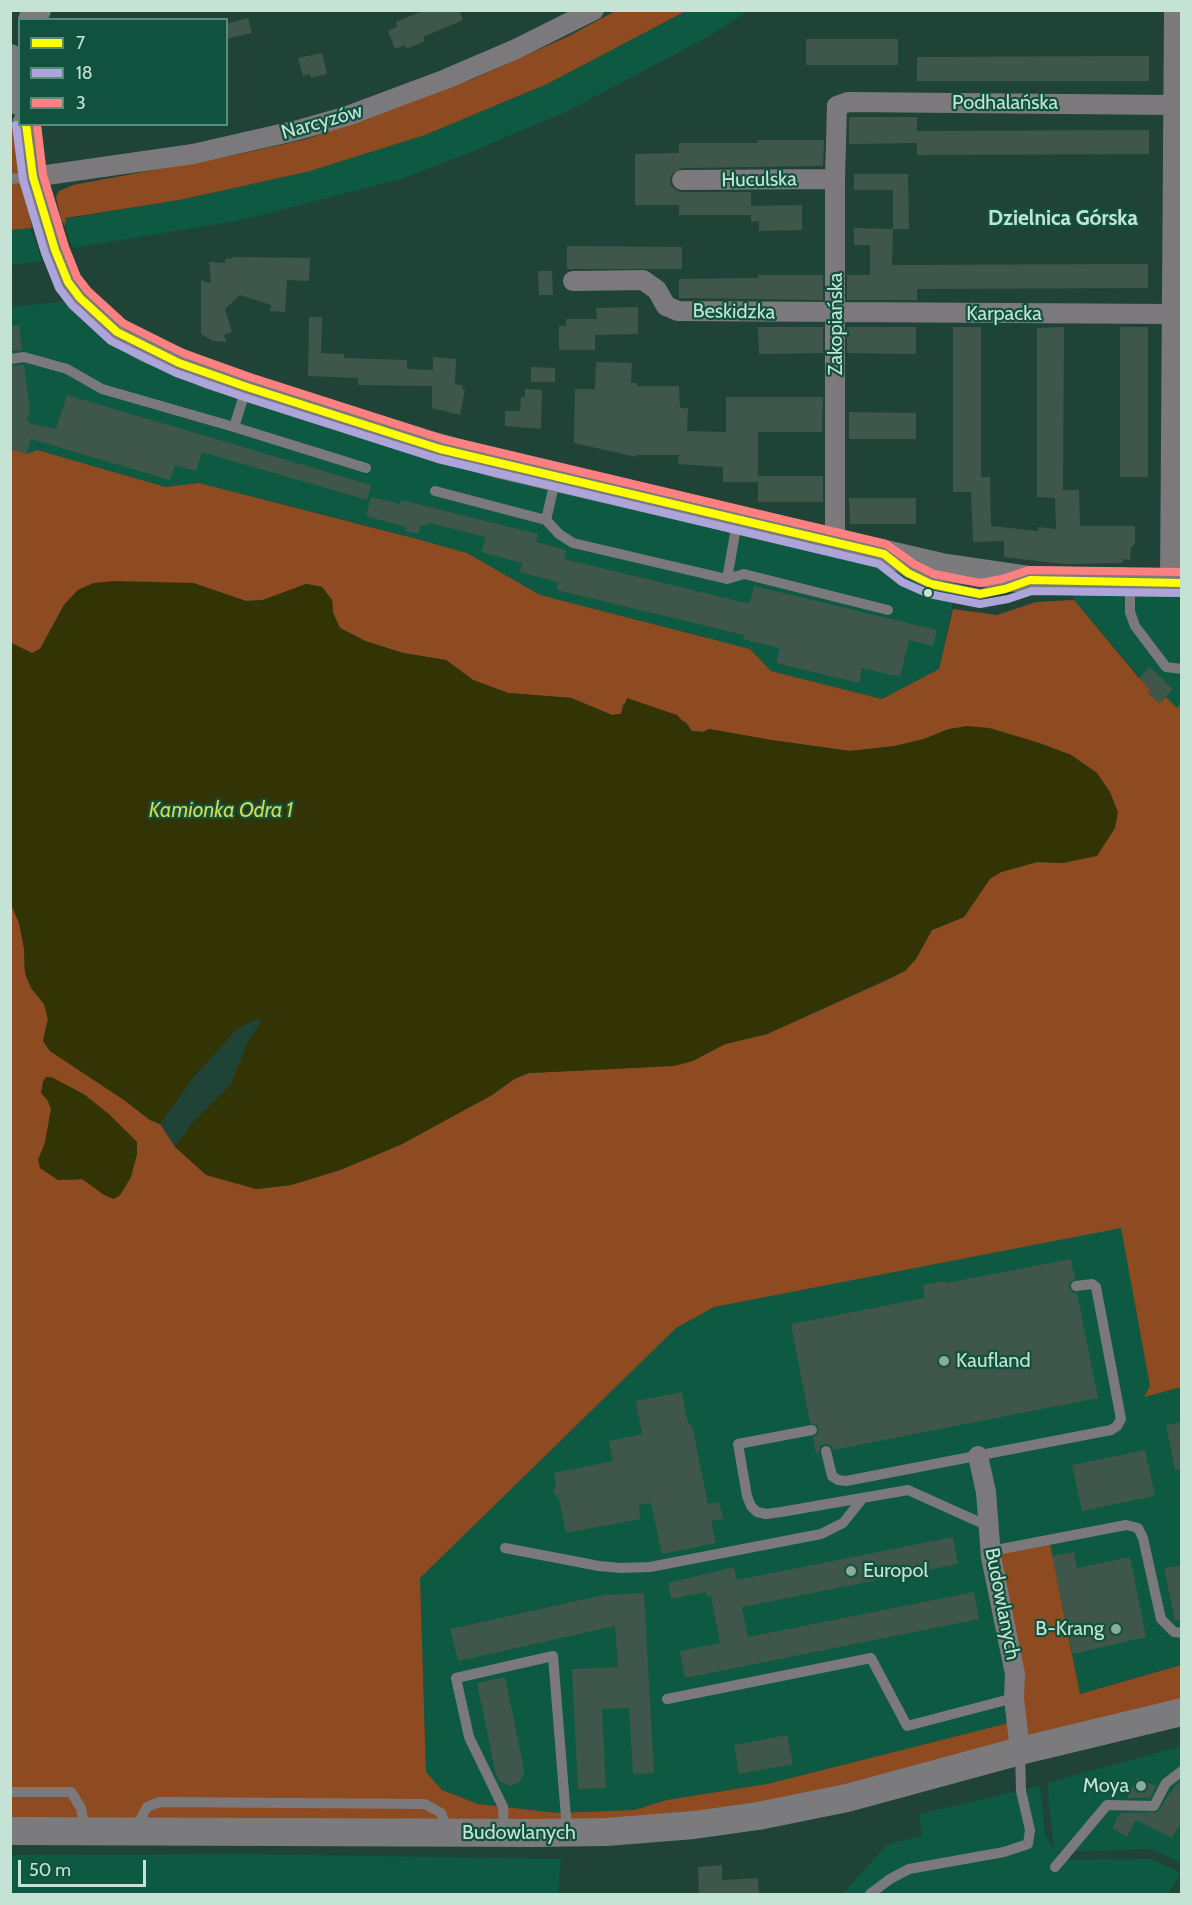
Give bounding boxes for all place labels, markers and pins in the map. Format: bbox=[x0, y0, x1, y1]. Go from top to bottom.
unlabelled marker bbox=[922, 587, 934, 599]
place label: Kaufland bbox=[956, 1349, 1031, 1373]
marker: Kaufland bbox=[937, 1354, 951, 1368]
place label: Europol bbox=[863, 1559, 928, 1583]
marker: Europol bbox=[844, 1564, 858, 1578]
place label: B-Krang bbox=[1035, 1617, 1104, 1641]
marker: B-Krang bbox=[1109, 1622, 1123, 1636]
place label: Moya bbox=[1083, 1774, 1129, 1798]
marker: Moya bbox=[1134, 1779, 1148, 1793]

